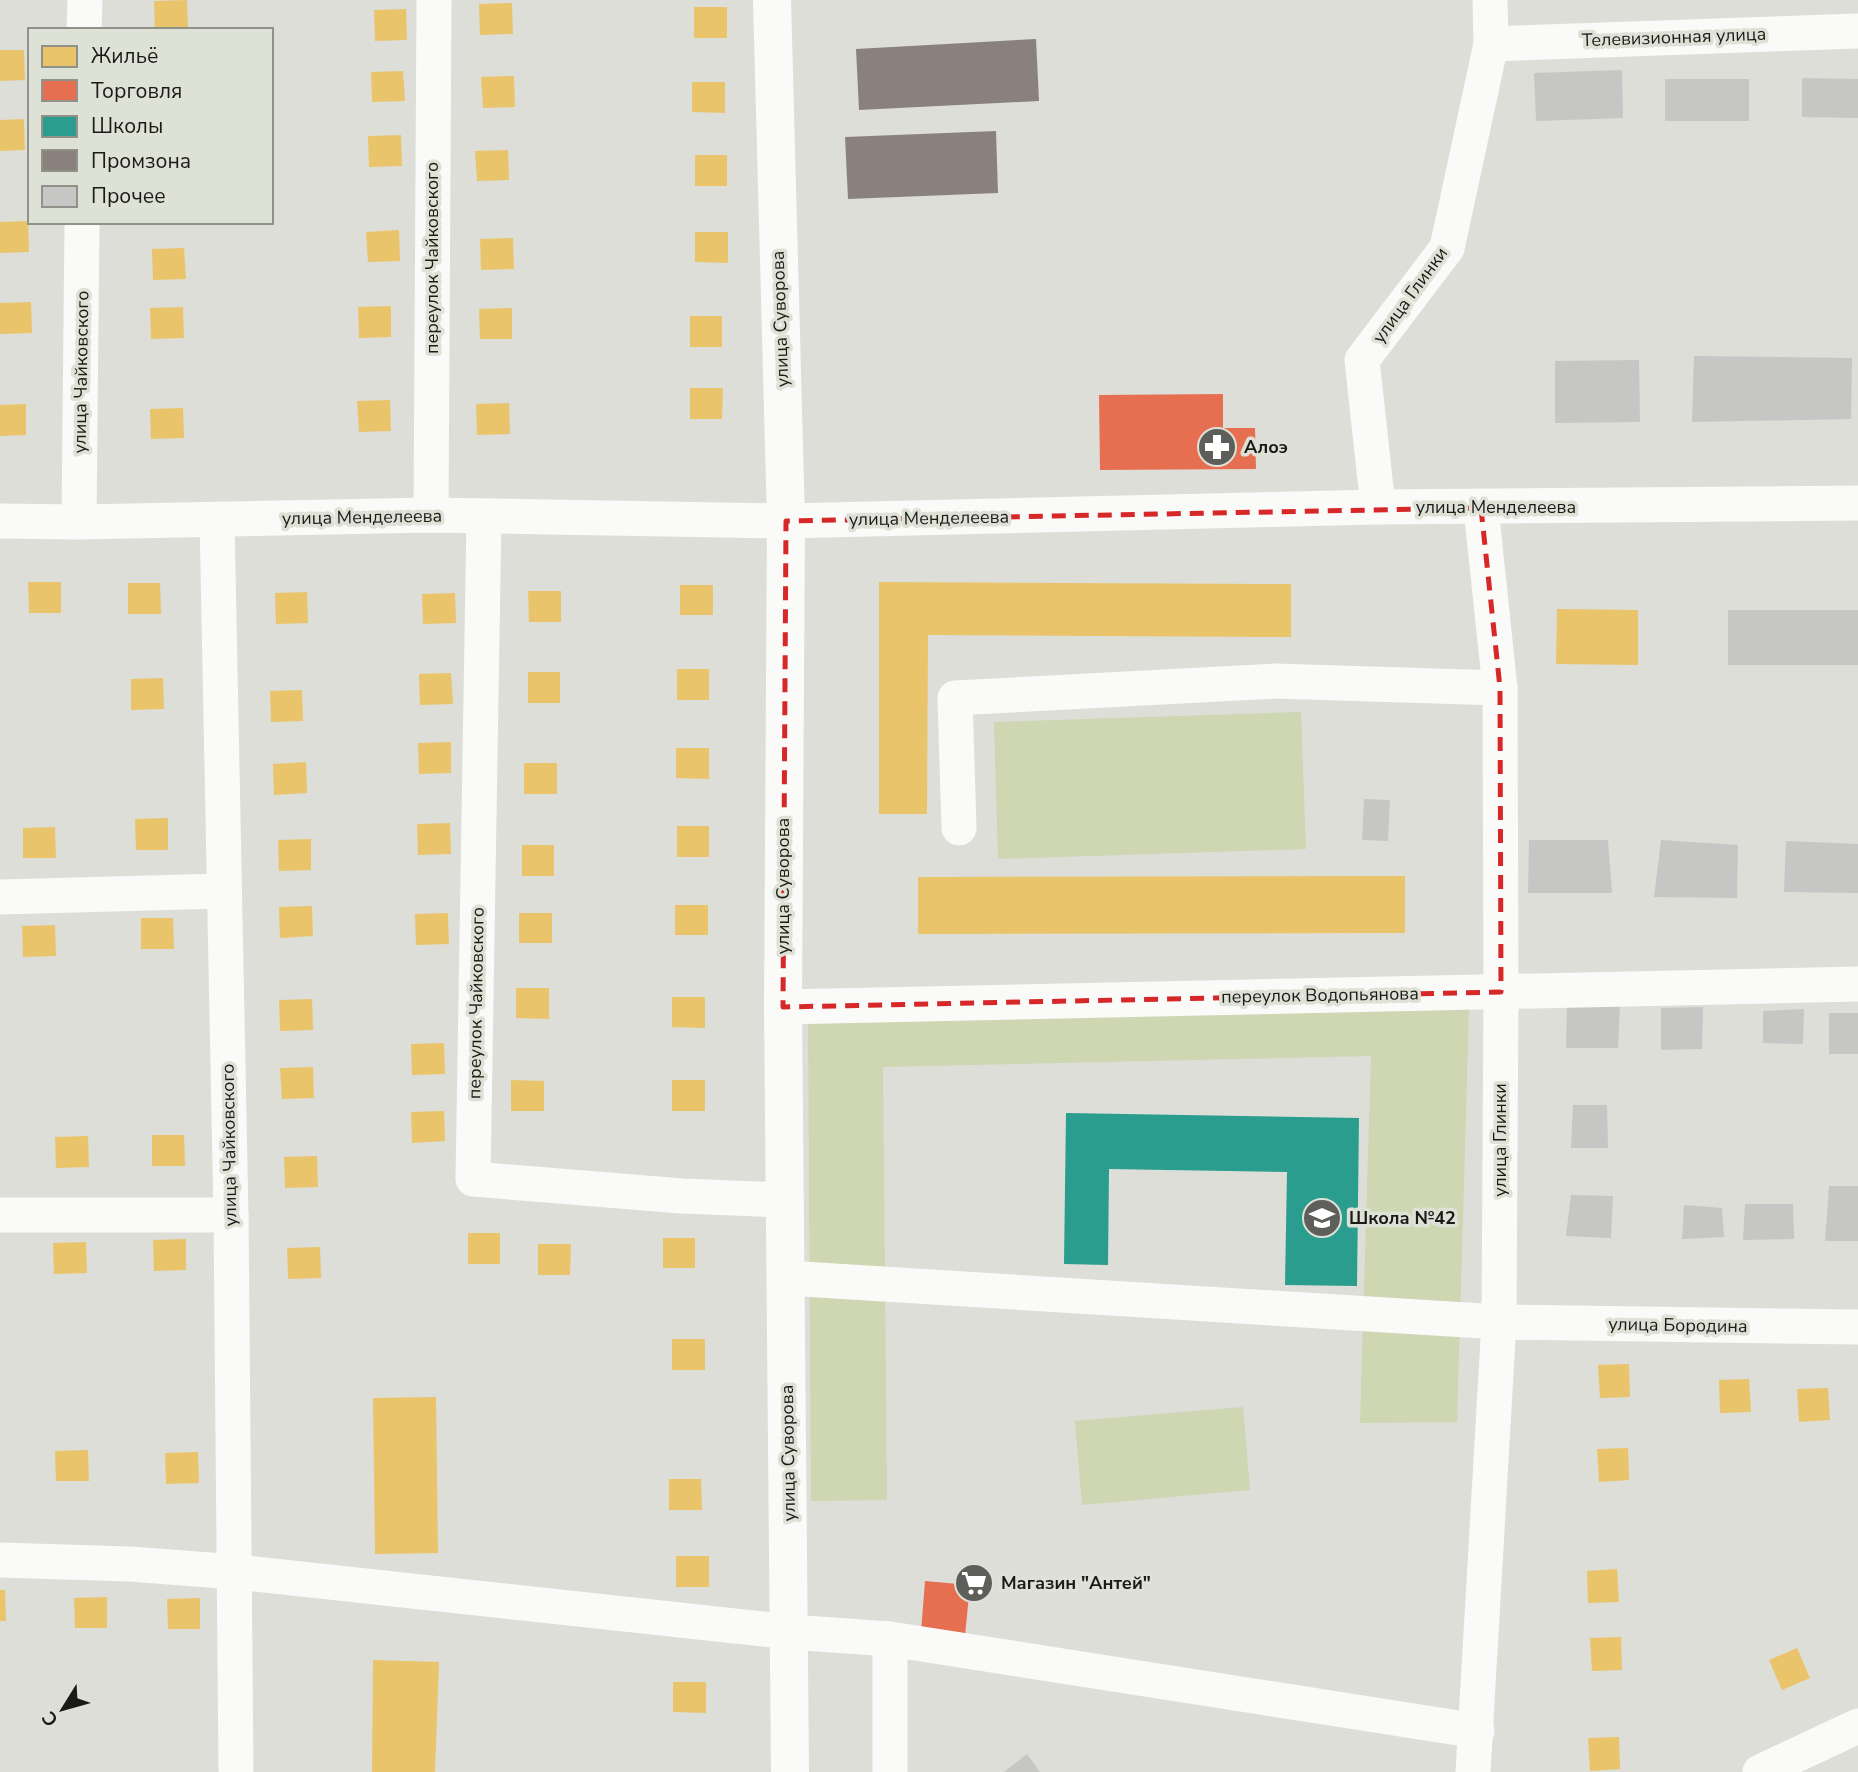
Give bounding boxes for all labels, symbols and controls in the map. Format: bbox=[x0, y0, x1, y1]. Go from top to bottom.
street label: Телевизионная улица bbox=[1581, 22, 1767, 52]
legend bbox=[28, 28, 273, 224]
text: Жильё bbox=[91, 42, 158, 70]
text: Торговля bbox=[91, 77, 182, 105]
text: Школы bbox=[91, 112, 163, 140]
text: Промзона bbox=[91, 147, 191, 175]
street label: переулок Чайковского bbox=[420, 162, 444, 354]
text: Прочее bbox=[91, 182, 166, 210]
street label: улица Глинки bbox=[1367, 242, 1453, 348]
street label: улица Суворова bbox=[766, 250, 794, 388]
street label: улица Чайковского bbox=[68, 290, 94, 454]
pharmacy icon: Алоэ bbox=[1196, 426, 1238, 468]
place label: Алоэ bbox=[1244, 435, 1288, 459]
street label: улица Менделеева bbox=[1416, 495, 1576, 519]
street label: улица Менделеева bbox=[282, 504, 442, 530]
street label: улица Менделеева bbox=[849, 505, 1009, 531]
street label: улица Суворова bbox=[771, 818, 795, 954]
street label: переулок Чайковского bbox=[462, 907, 490, 1099]
street label: переулок Водопьянова bbox=[1221, 981, 1419, 1009]
street label: улица Чайковского bbox=[216, 1063, 242, 1227]
street label: улица Глинки bbox=[1488, 1083, 1512, 1197]
school or university icon: Школа №42 bbox=[1301, 1197, 1343, 1239]
place label: Школа №42 bbox=[1349, 1206, 1456, 1230]
street label: улица Бородина bbox=[1608, 1312, 1748, 1338]
street label: улица Суворова bbox=[775, 1385, 801, 1521]
supermarket icon: Магазин "Антей" bbox=[953, 1562, 995, 1604]
place label: Магазин "Антей" bbox=[1001, 1571, 1151, 1595]
north arrow bbox=[28, 1674, 98, 1744]
text: С bbox=[36, 1706, 64, 1732]

